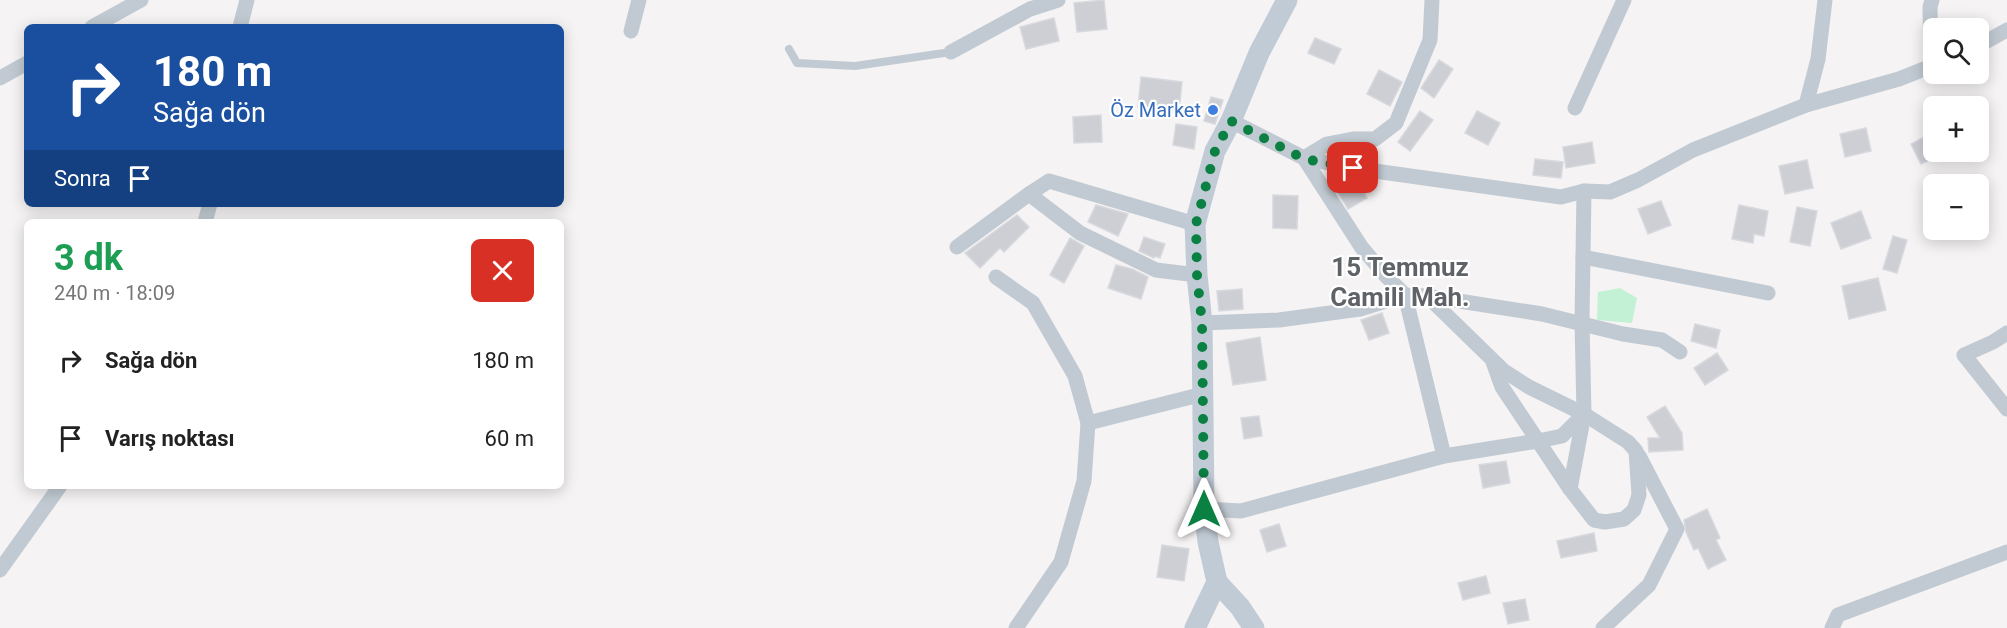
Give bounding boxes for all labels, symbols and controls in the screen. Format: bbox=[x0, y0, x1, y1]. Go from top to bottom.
map controls bbox=[1923, 18, 1989, 240]
button: search bbox=[1923, 18, 1989, 84]
text: 180 m bbox=[153, 47, 272, 96]
icon: right bbox=[54, 48, 132, 126]
button: + bbox=[1923, 96, 1989, 162]
text: Sağa dön bbox=[153, 97, 266, 129]
place label: Öz Market bbox=[1110, 98, 1201, 122]
marker: Öz Market bbox=[1206, 103, 1220, 117]
pin bbox=[1327, 142, 1378, 193]
icon: arrive bbox=[1336, 151, 1369, 184]
icon: arrive bbox=[123, 162, 156, 195]
text: Sonra bbox=[54, 166, 111, 191]
button: − bbox=[1923, 174, 1989, 240]
text: 3 dk bbox=[54, 237, 123, 279]
button: close bbox=[471, 239, 534, 302]
district label: 15 Temmuz Camili Mah. bbox=[1330, 252, 1470, 312]
text: 240 m · 18:09 bbox=[54, 281, 175, 305]
icon: right bbox=[54, 344, 87, 377]
text: Sağa dön bbox=[105, 348, 197, 373]
text: 180 m bbox=[472, 348, 534, 373]
icon: arrive bbox=[54, 422, 87, 455]
text: Varış noktası bbox=[105, 426, 235, 451]
text: 60 m bbox=[485, 426, 534, 451]
position arrow bbox=[1172, 477, 1236, 541]

